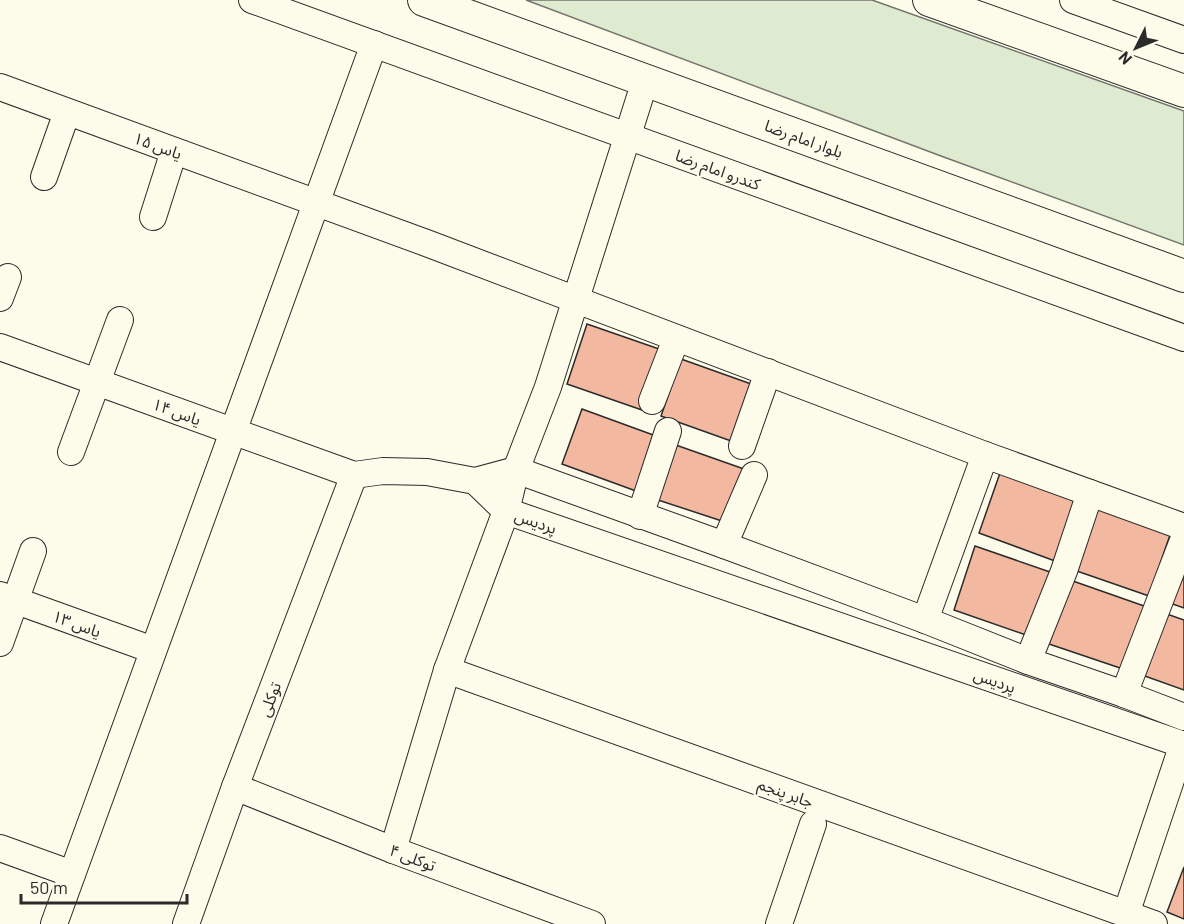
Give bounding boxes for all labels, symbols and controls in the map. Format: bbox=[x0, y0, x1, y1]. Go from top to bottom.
north arrow bbox=[1106, 18, 1166, 78]
text: N bbox=[1114, 48, 1135, 69]
street label: بلوار امام رضا bbox=[761, 115, 846, 165]
street label: یاس ۱۵ bbox=[131, 127, 185, 163]
street label: کندرو امام رضا bbox=[672, 145, 764, 197]
street label: یاس ۱۴ bbox=[150, 393, 204, 429]
street label: پردیس bbox=[512, 505, 560, 539]
street label: یاس ۱۳ bbox=[50, 605, 104, 641]
street label: پردیس bbox=[971, 664, 1019, 698]
street label: توکلی bbox=[254, 679, 285, 719]
street label: جابر پنجم bbox=[754, 773, 816, 815]
street label: توکلی ۴ bbox=[387, 840, 439, 875]
scale bar bbox=[21, 867, 188, 905]
text: 50 m bbox=[30, 876, 68, 898]

